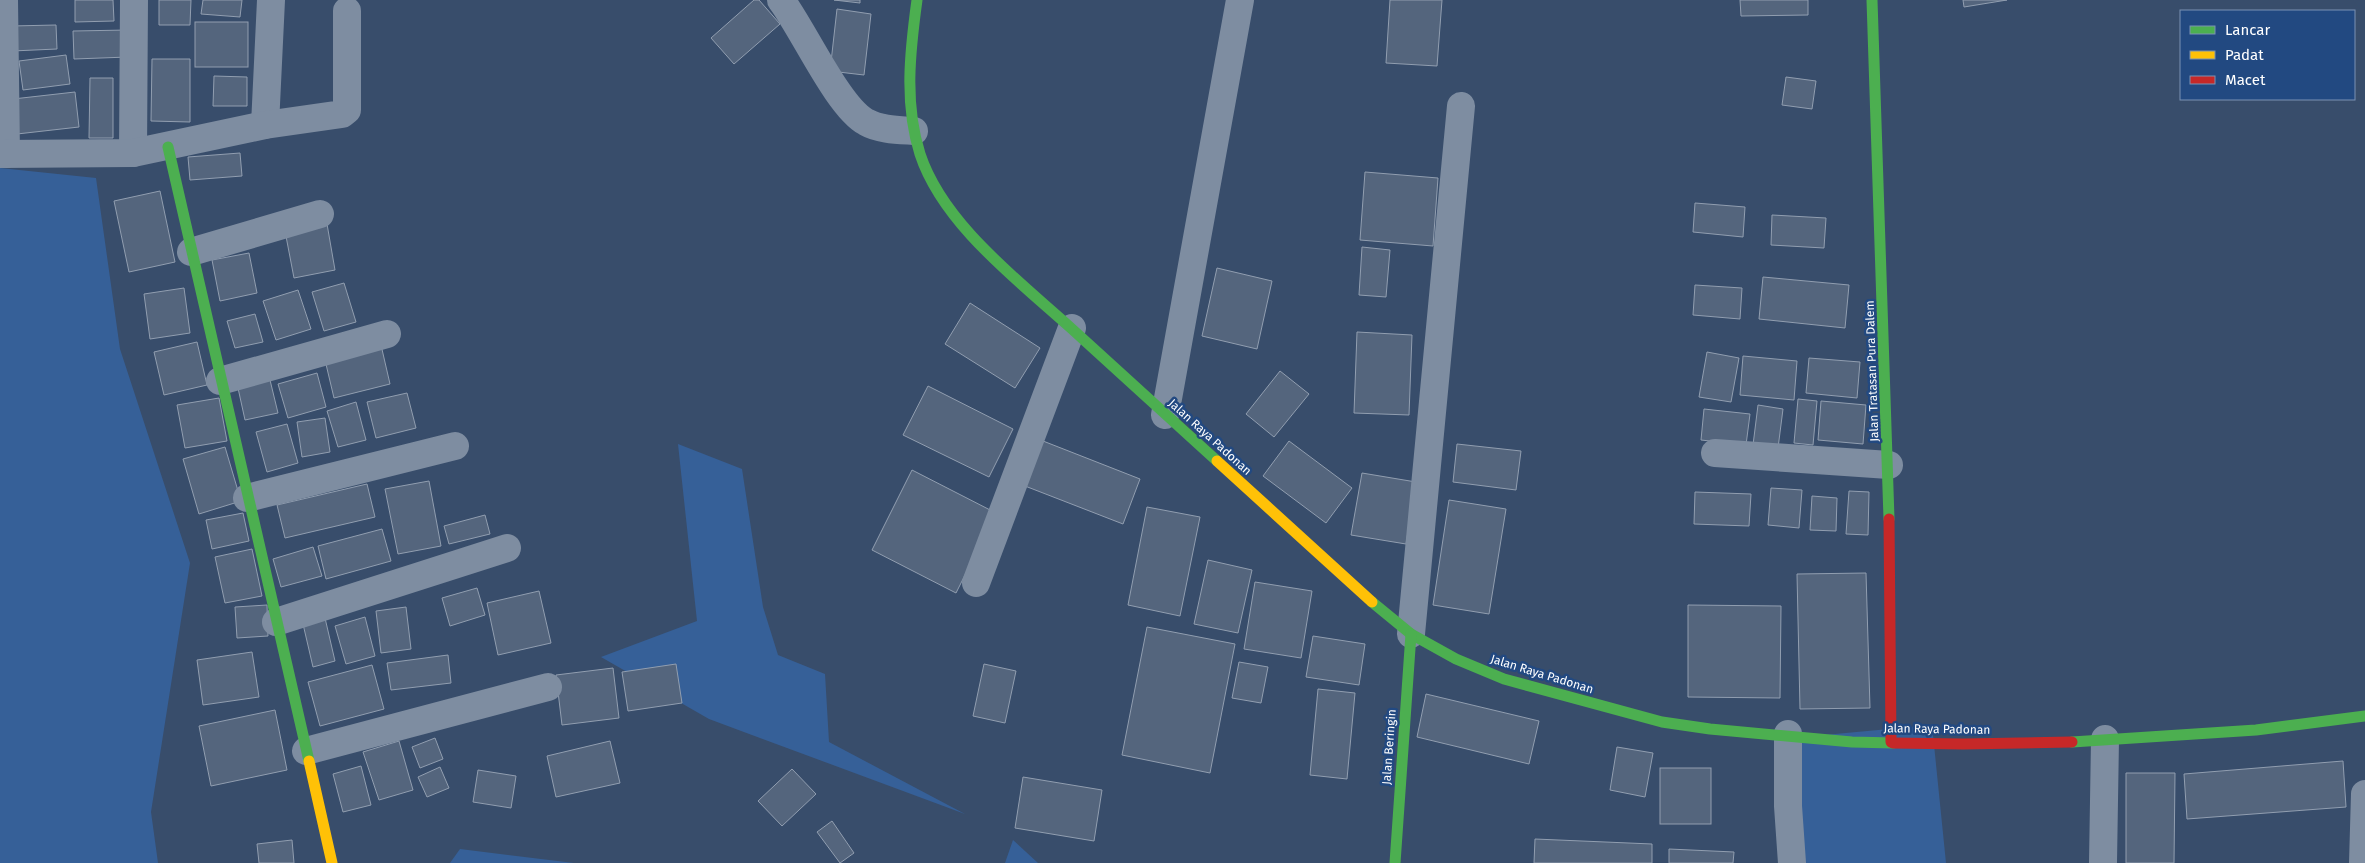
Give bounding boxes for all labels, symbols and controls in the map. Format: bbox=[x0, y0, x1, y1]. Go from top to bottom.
legend bbox=[2180, 10, 2355, 100]
text: Lancar bbox=[2225, 21, 2270, 39]
text: Padat bbox=[2225, 46, 2264, 64]
text: Macet bbox=[2225, 71, 2266, 89]
street label: Jalan Tratasan Pura Dalem bbox=[1863, 300, 1881, 442]
street label: Jalan Raya Padonan bbox=[1166, 396, 1254, 478]
street label: Jalan Raya Padonan bbox=[1489, 652, 1595, 696]
street label: Jalan Beringin bbox=[1379, 709, 1399, 785]
street label: Jalan Raya Padonan bbox=[1883, 721, 1991, 737]

